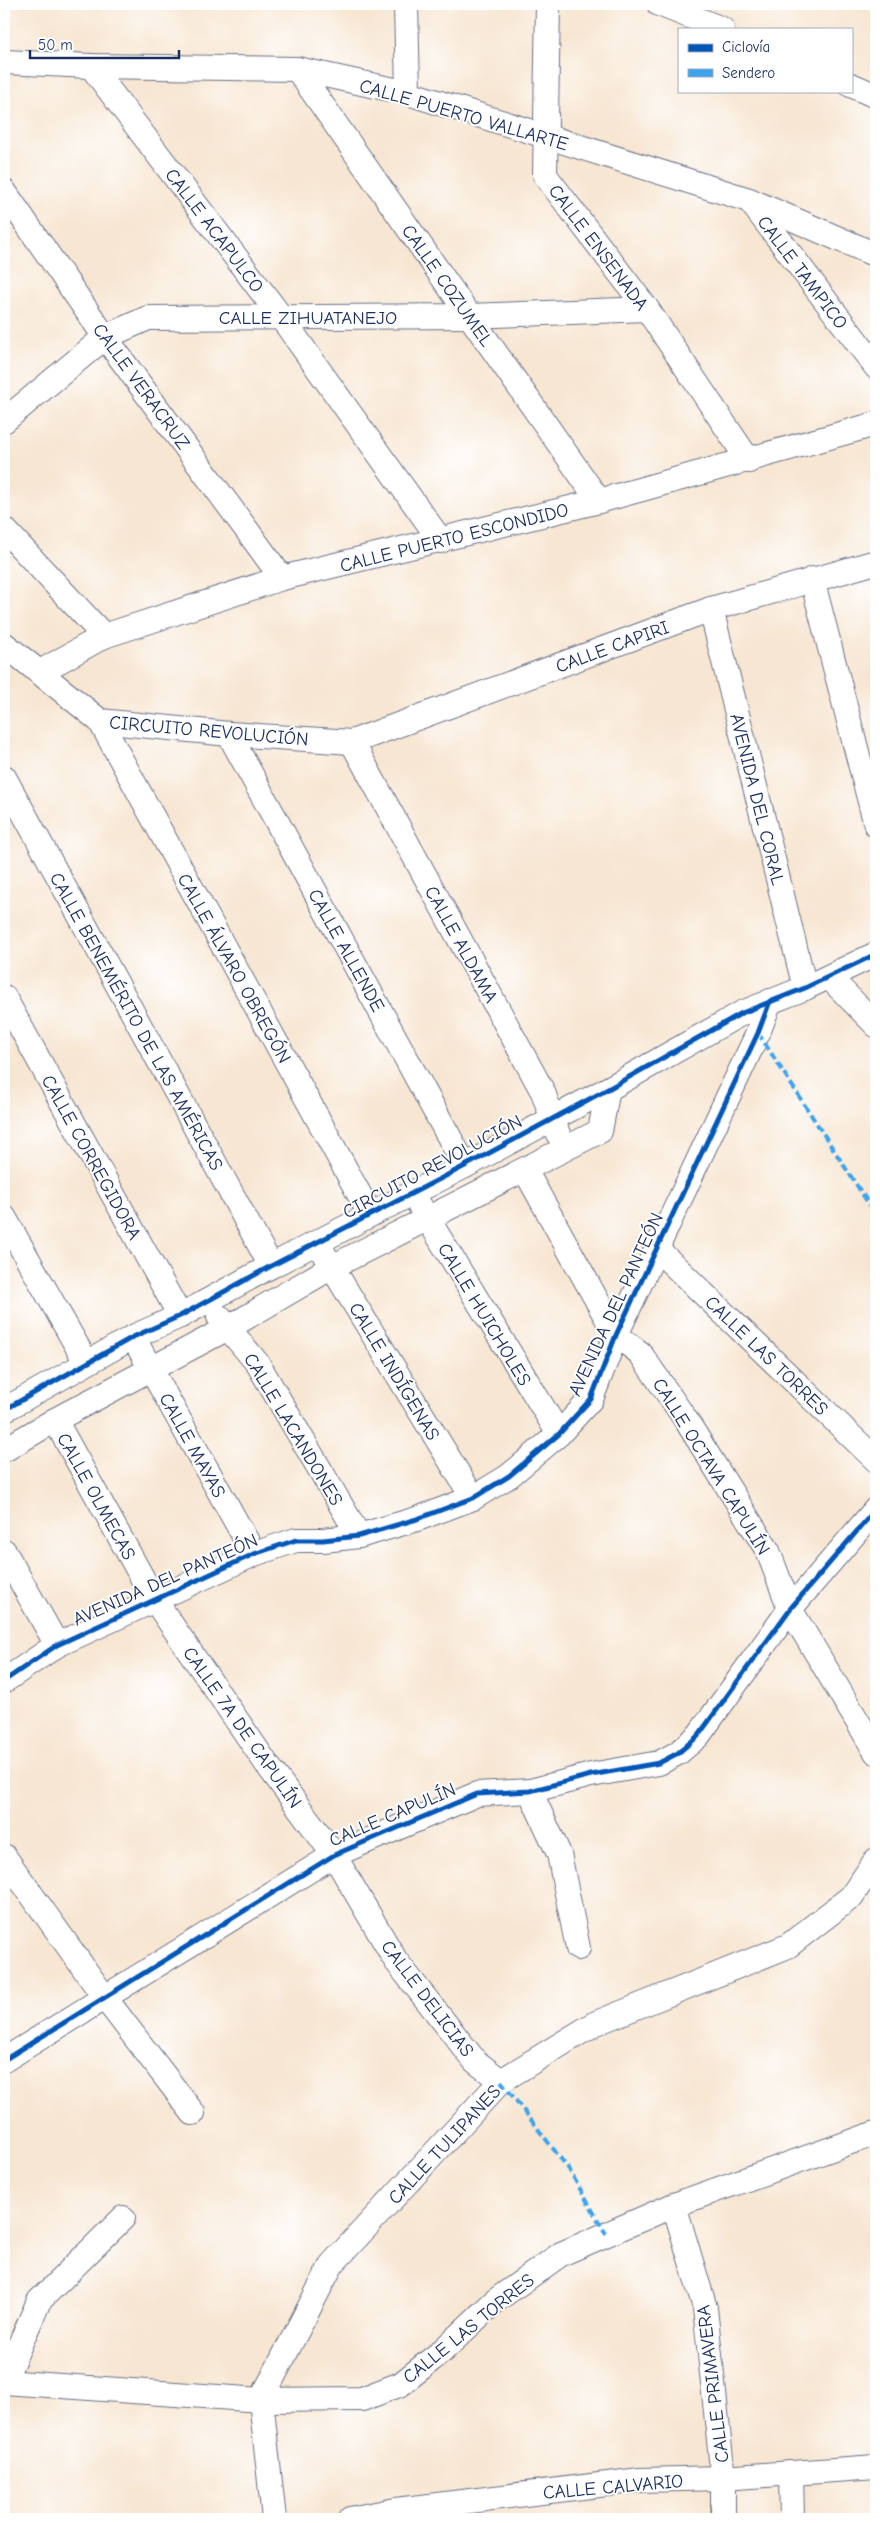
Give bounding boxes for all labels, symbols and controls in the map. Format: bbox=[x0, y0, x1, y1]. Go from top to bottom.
scale bar bbox=[30, 28, 179, 60]
legend bbox=[678, 28, 852, 92]
text: 50 m bbox=[38, 36, 73, 54]
text: Ciclovía bbox=[722, 38, 770, 56]
text: Sendero bbox=[722, 64, 775, 82]
street label: CALLE PUERTO VALLARTE bbox=[357, 75, 571, 155]
street label: CALLE ACAPULCO bbox=[160, 164, 268, 297]
street label: CALLE ENSENADA bbox=[544, 180, 653, 315]
street label: CALLE TAMPICO bbox=[752, 212, 852, 334]
street label: CALLE COZUMEL bbox=[397, 220, 498, 351]
street label: CALLE ZIHUATANEJO bbox=[219, 307, 397, 329]
street label: CALLE VERACRUZ bbox=[88, 319, 194, 454]
street label: CALLE PUERTO ESCONDIDO bbox=[338, 499, 571, 577]
street label: CALLE CAPIRI bbox=[553, 616, 672, 678]
street label: CIRCUITO REVOLUCIÓN bbox=[108, 711, 309, 751]
street label: AVENIDA DEL CORAL bbox=[725, 711, 789, 888]
street label: CALLE BENEMÉRITO DE LAS AMÉRICAS bbox=[45, 869, 227, 1174]
street label: CALLE ÁLVARO OBREGÓN bbox=[173, 870, 296, 1067]
street label: CALLE ALDAMA bbox=[420, 882, 502, 1007]
street label: CALLE ALLENDE bbox=[303, 885, 389, 1016]
street label: CALLE CORREGIDORA bbox=[37, 1071, 146, 1244]
street label: CIRCUITO REVOLUCIÓN bbox=[339, 1110, 526, 1224]
street label: AVENIDA DEL PANTEÓN bbox=[564, 1209, 668, 1400]
street label: CALLE HUICHOLES bbox=[433, 1239, 535, 1390]
street label: CALLE LAS TORRES bbox=[700, 1291, 832, 1420]
street label: CALLE INDÍGENAS bbox=[344, 1299, 444, 1444]
street label: CALLE LACANDONES bbox=[239, 1349, 347, 1510]
street label: CALLE OCTAVA CAPULÍN bbox=[648, 1374, 775, 1559]
street label: CALLE MAYAS bbox=[154, 1389, 230, 1502]
street label: CALLE OLMECAS bbox=[52, 1429, 140, 1564]
street label: AVENIDA DEL PANTEÓN bbox=[70, 1529, 261, 1631]
street label: CALLE 7A DE CAPULÍN bbox=[178, 1643, 306, 1812]
street label: CALLE CAPULÍN bbox=[326, 1778, 459, 1852]
street label: CALLE DELICIAS bbox=[376, 1936, 478, 2061]
street label: CALLE TULIPANES bbox=[384, 2081, 506, 2209]
street label: CALLE LAS TORRES bbox=[399, 2269, 539, 2388]
street label: CALLE PRIMAVERA bbox=[692, 2304, 734, 2464]
street label: CALLE CALVARIO bbox=[542, 2470, 684, 2504]

